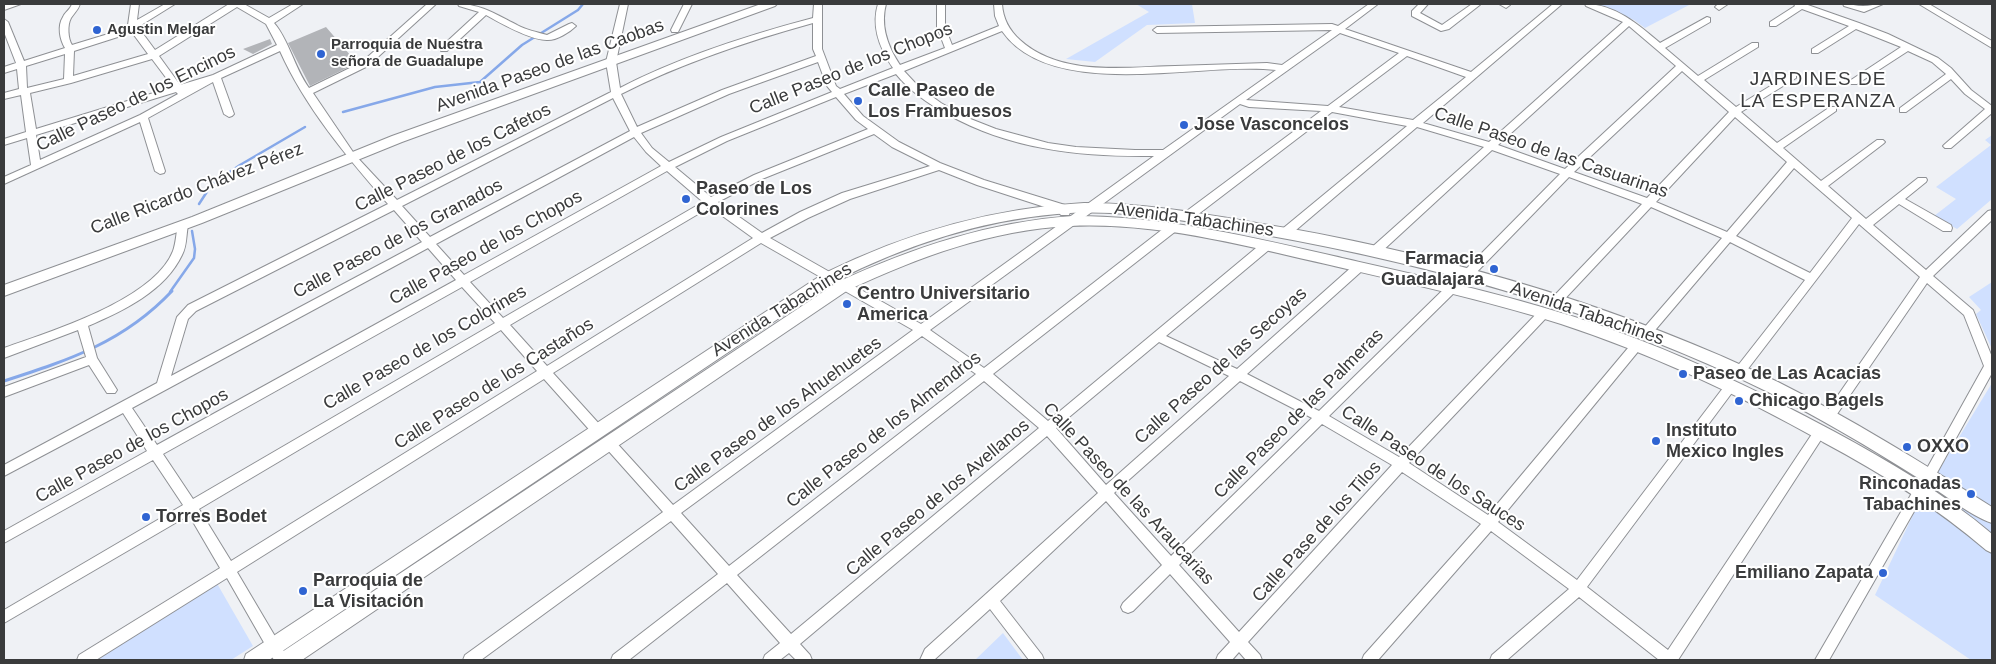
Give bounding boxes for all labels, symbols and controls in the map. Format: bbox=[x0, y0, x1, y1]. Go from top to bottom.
street label: Avenida Paseo de las Caobas bbox=[433, 15, 667, 117]
street label: Calle Paseo de los Chopos bbox=[746, 18, 956, 120]
place label: Agustin Melgar bbox=[107, 21, 215, 39]
marker: Agustin Melgar bbox=[91, 24, 103, 36]
place label: Parroquia de Nuestra señora de Guadalupe bbox=[331, 36, 484, 71]
street label: Calle Paseo de los Encinos bbox=[33, 41, 239, 157]
marker: Parroquia de Nuestra señora de Guadalupe bbox=[315, 48, 327, 60]
district label: JARDINES DE LA ESPERANZA bbox=[1739, 69, 1897, 113]
place label: Calle Paseo de Los Frambuesos bbox=[868, 80, 1012, 122]
marker: Calle Paseo de Los Frambuesos bbox=[852, 95, 864, 107]
street label: Calle Paseo de los Cafetos bbox=[351, 99, 555, 217]
street label: Calle Paseo de las Casuarinas bbox=[1431, 103, 1671, 203]
place label: Jose Vasconcelos bbox=[1194, 114, 1349, 136]
marker: Jose Vasconcelos bbox=[1178, 119, 1190, 131]
street label: Calle Ricardo Chávez Pérez bbox=[88, 138, 306, 240]
street label: Calle Paseo de los Granados bbox=[290, 175, 506, 303]
place label: Paseo de Los Colorines bbox=[696, 178, 812, 220]
street label: Calle Paseo de los Chopos bbox=[386, 186, 586, 310]
marker: Paseo de Los Colorines bbox=[680, 193, 692, 205]
street label: Avenida Tabachines bbox=[1113, 198, 1275, 242]
place label: Farmacia Guadalajara bbox=[1381, 248, 1484, 290]
street label: Avenida Tabachines bbox=[708, 258, 856, 362]
marker: Farmacia Guadalajara bbox=[1488, 263, 1500, 275]
street label: Avenida Tabachines bbox=[1507, 278, 1667, 350]
street label: Calle Paseo de los Colorines bbox=[320, 281, 530, 415]
place label: Centro Universitario America bbox=[857, 283, 1030, 326]
street label: Calle Paseo de las Secoyas bbox=[1130, 283, 1312, 449]
marker: Centro Universitario America bbox=[841, 298, 853, 310]
street label: Calle Paseo de los Castaños bbox=[390, 314, 598, 454]
street label: Calle Paseo de las Palmeras bbox=[1210, 325, 1388, 503]
street label: Calle Paseo de los Ahuehuetes bbox=[670, 332, 886, 498]
street label: Calle Paseo de los Almendros bbox=[782, 347, 986, 513]
place label: Paseo de Las Acacias bbox=[1693, 363, 1881, 385]
marker: Paseo de Las Acacias bbox=[1677, 368, 1689, 380]
street label: Calle Paseo de los Chopos bbox=[32, 384, 232, 508]
place label: Chicago Bagels bbox=[1749, 390, 1884, 412]
marker: Chicago Bagels bbox=[1733, 395, 1745, 407]
street label: Calle Paseo de las Araucarias bbox=[1038, 398, 1218, 590]
street label: Calle Paseo de los Sauces bbox=[1337, 401, 1529, 537]
street label: Calle Paseo de los Avellanos bbox=[842, 415, 1034, 581]
place label: Instituto Mexico Ingles bbox=[1666, 420, 1784, 462]
marker: Instituto Mexico Ingles bbox=[1650, 435, 1662, 447]
place label: OXXO bbox=[1917, 436, 1969, 458]
marker: OXXO bbox=[1901, 441, 1913, 453]
street label: Calle Pase de los Tilos bbox=[1248, 457, 1386, 607]
place label: Rinconadas Tabachines bbox=[1859, 473, 1961, 516]
marker: Rinconadas Tabachines bbox=[1965, 488, 1977, 500]
place label: Torres Bodet bbox=[156, 506, 267, 528]
marker: Torres Bodet bbox=[140, 511, 152, 523]
place label: Emiliano Zapata bbox=[1735, 562, 1873, 584]
marker: Emiliano Zapata bbox=[1877, 567, 1889, 579]
place label: Parroquia de La Visitación bbox=[313, 570, 424, 612]
marker: Parroquia de La Visitación bbox=[297, 585, 309, 597]

